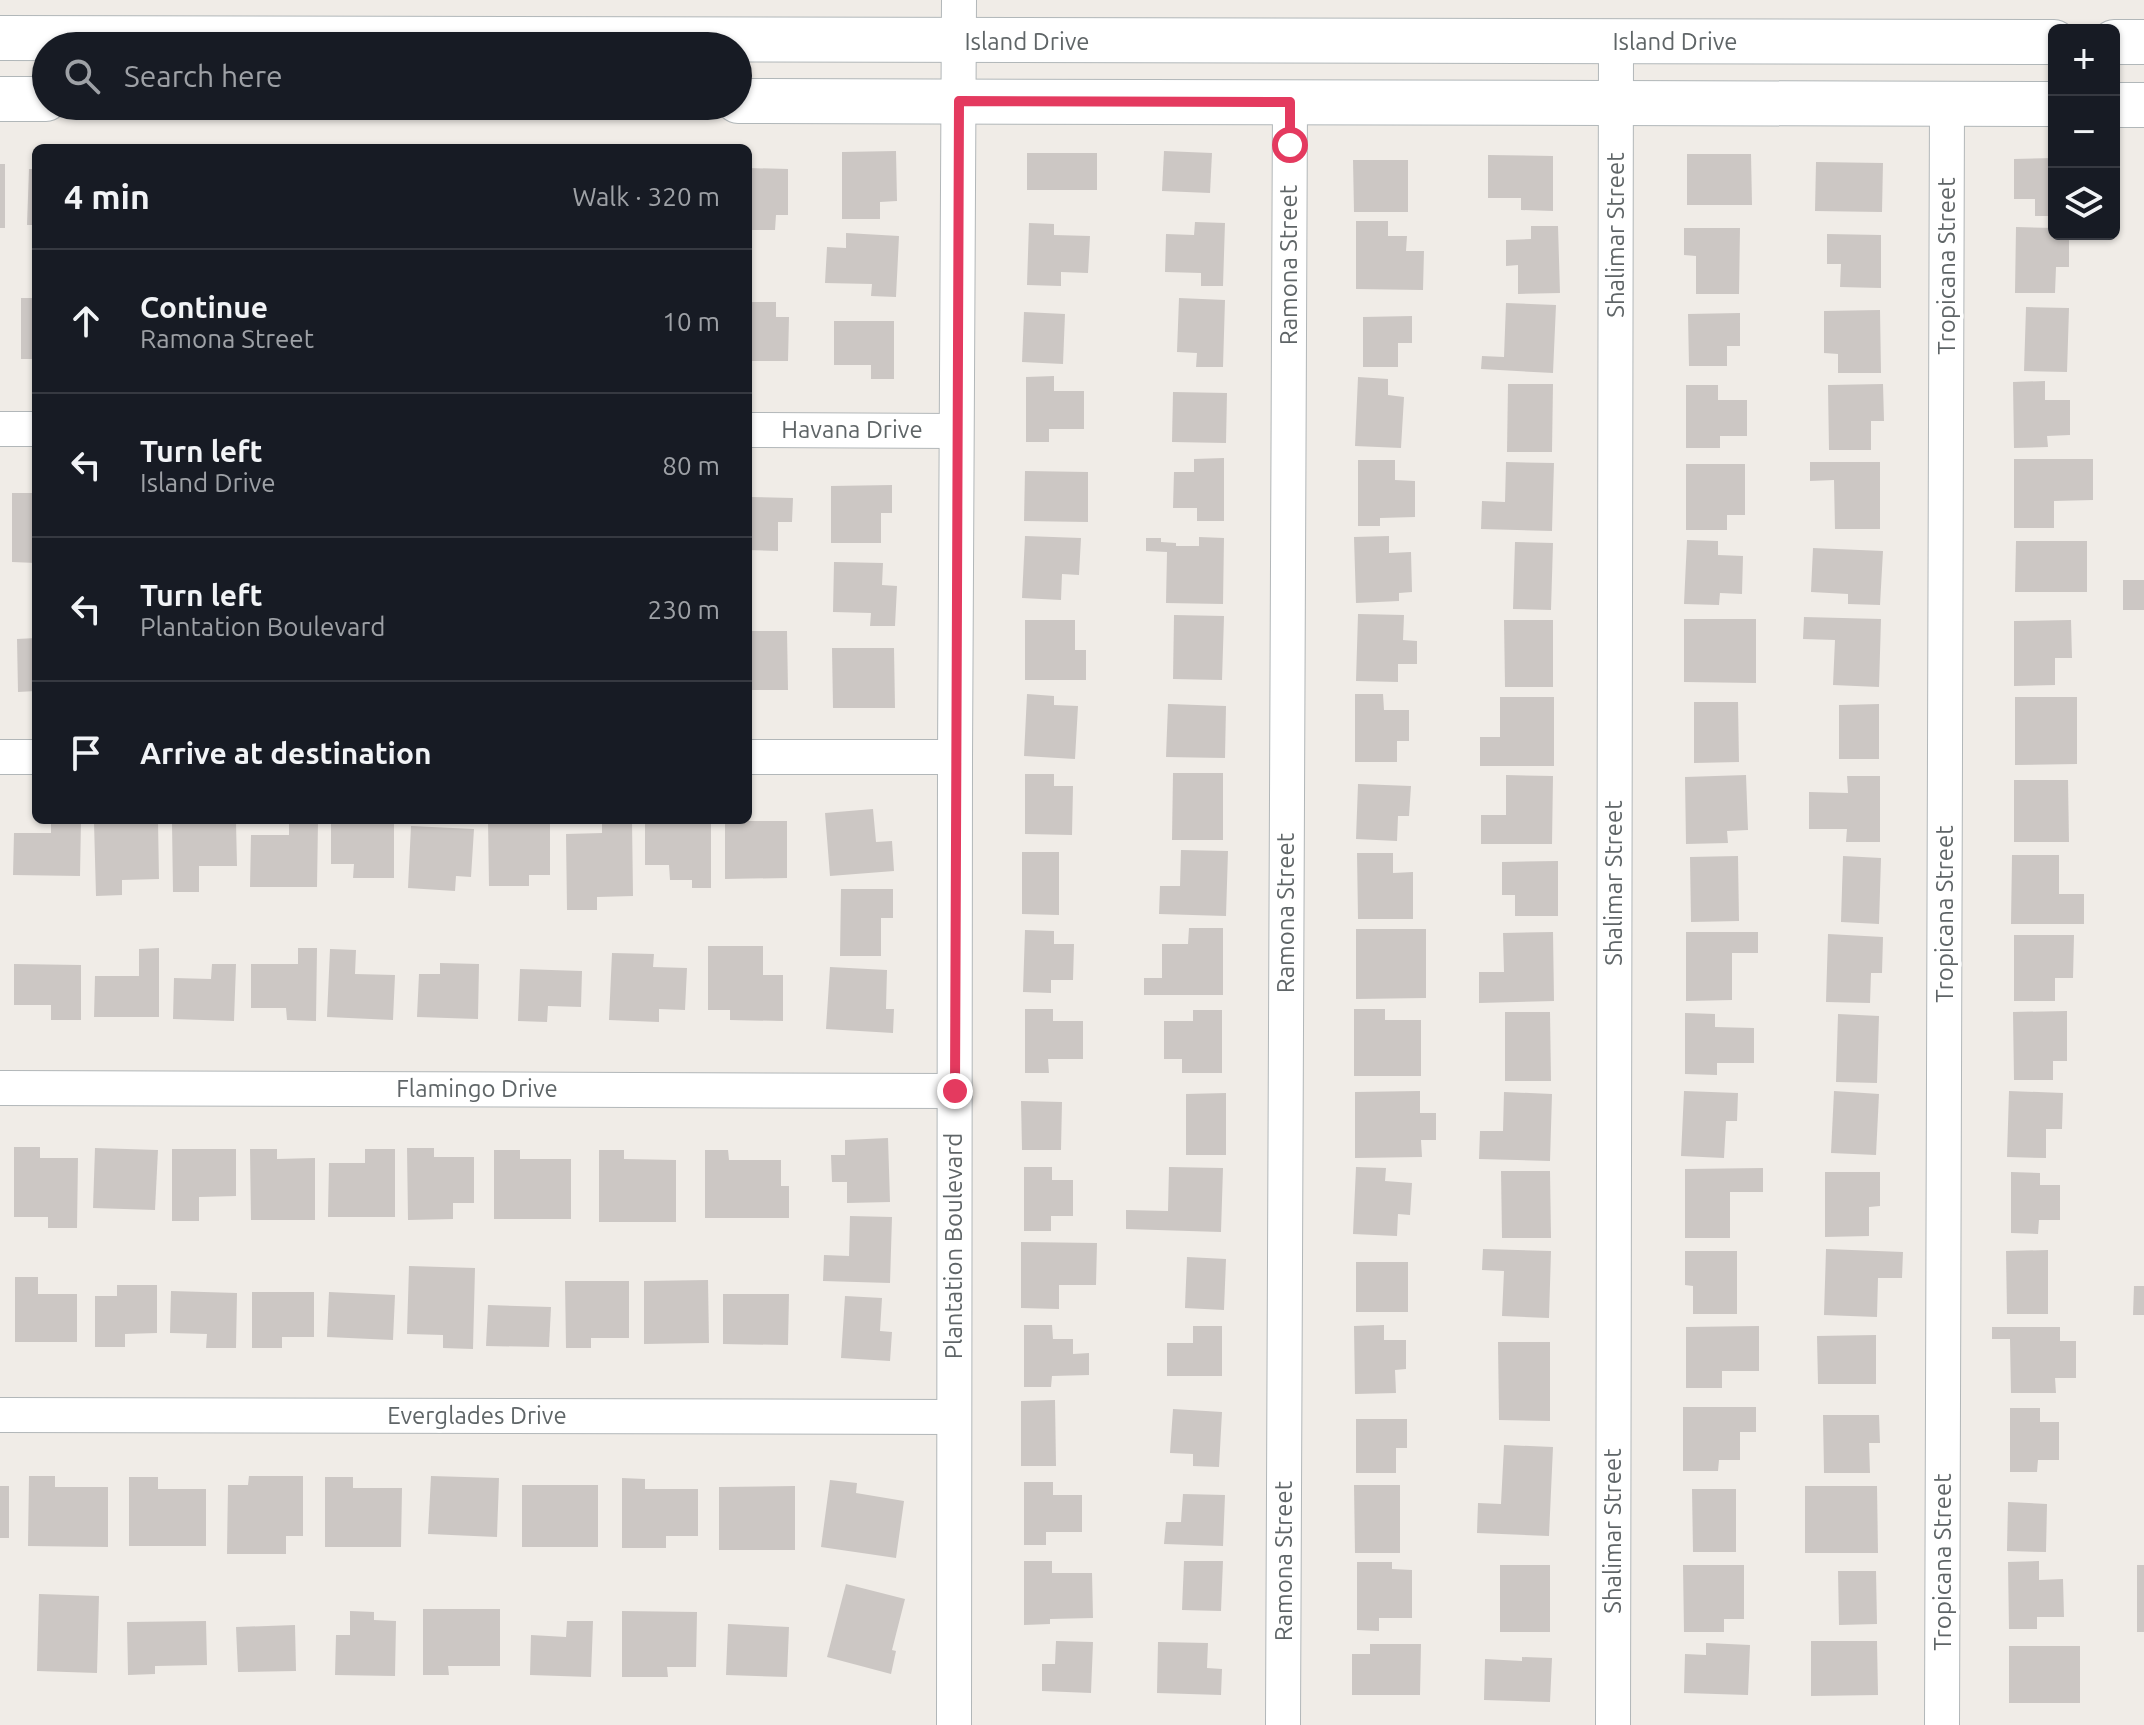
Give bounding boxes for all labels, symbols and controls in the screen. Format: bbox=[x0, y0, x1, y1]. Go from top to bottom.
map controls bbox=[2048, 24, 2120, 240]
button: + bbox=[2048, 24, 2120, 96]
street label: Island Drive bbox=[964, 28, 1090, 55]
street label: Island Drive bbox=[1612, 28, 1738, 55]
search box bbox=[32, 32, 752, 120]
icon: search bbox=[60, 54, 104, 98]
text: Search here bbox=[124, 59, 283, 93]
button: − bbox=[2048, 96, 2120, 168]
route start bbox=[1272, 127, 1308, 163]
street label: Shalimar Street bbox=[1602, 152, 1629, 318]
button: layers bbox=[2048, 168, 2120, 240]
text: 4 min bbox=[64, 177, 150, 215]
street label: Tropicana Street bbox=[1933, 177, 1960, 355]
text: Walk · 320 m bbox=[572, 182, 720, 211]
street label: Ramona Street bbox=[1275, 184, 1302, 345]
text: Continue bbox=[140, 290, 268, 324]
icon: ahead bbox=[64, 299, 108, 343]
text: 10 m bbox=[662, 307, 720, 336]
text: Ramona Street bbox=[140, 324, 314, 353]
street label: Havana Drive bbox=[781, 416, 923, 443]
text: Turn left bbox=[140, 434, 262, 468]
icon: left bbox=[64, 443, 108, 487]
text: 80 m bbox=[662, 451, 720, 480]
text: Island Drive bbox=[140, 468, 276, 497]
text: Turn left bbox=[140, 578, 262, 612]
icon: left bbox=[64, 587, 108, 631]
text: 230 m bbox=[648, 595, 720, 624]
text: Plantation Boulevard bbox=[140, 612, 386, 641]
icon: arrive bbox=[64, 731, 108, 775]
text: Arrive at destination bbox=[140, 736, 432, 770]
street label: Shalimar Street bbox=[1600, 800, 1627, 966]
street label: Tropicana Street bbox=[1931, 825, 1958, 1003]
street label: Ramona Street bbox=[1272, 832, 1299, 993]
route end bbox=[937, 1073, 973, 1109]
street label: Flamingo Drive bbox=[396, 1075, 558, 1102]
street label: Plantation Boulevard bbox=[940, 1133, 967, 1359]
street label: Everglades Drive bbox=[387, 1402, 567, 1429]
street label: Shalimar Street bbox=[1599, 1448, 1626, 1614]
street label: Tropicana Street bbox=[1929, 1473, 1956, 1651]
street label: Ramona Street bbox=[1270, 1480, 1297, 1641]

